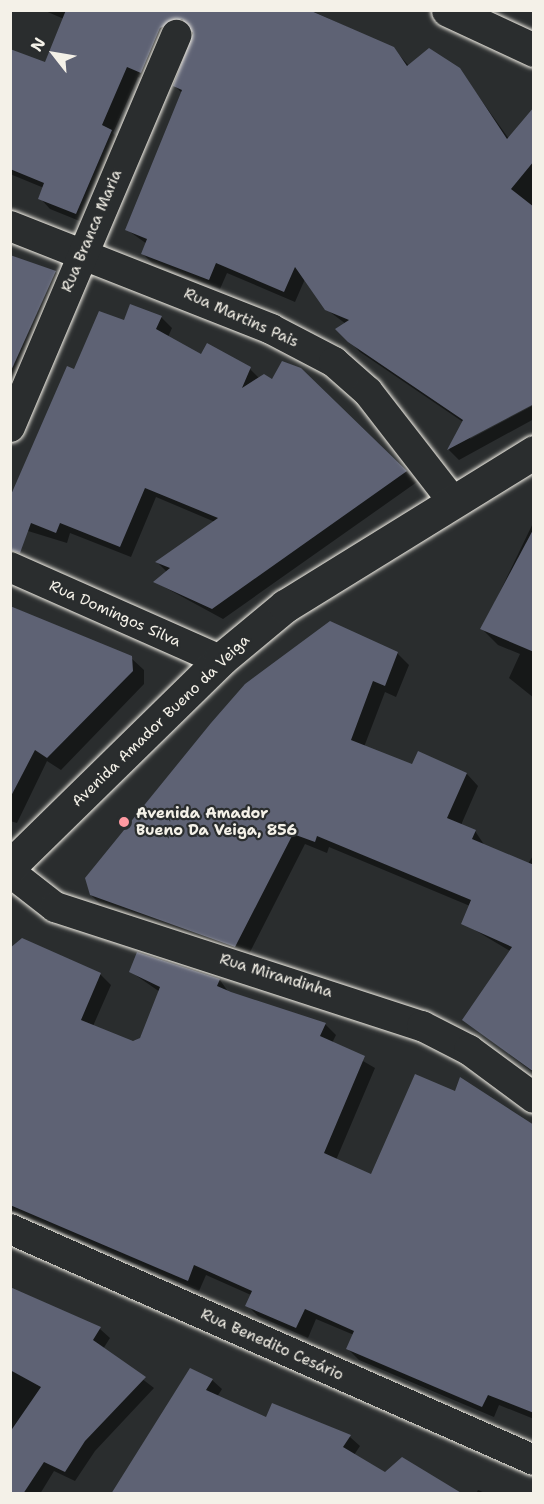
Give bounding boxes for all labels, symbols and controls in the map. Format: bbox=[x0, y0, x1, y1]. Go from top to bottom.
north arrow bbox=[24, 24, 84, 84]
text: N bbox=[26, 34, 50, 55]
street label: Rua Branca Maria bbox=[58, 167, 126, 295]
street label: Rua Martins Pais bbox=[181, 285, 301, 351]
street label: Rua Domingos Silva bbox=[46, 577, 184, 651]
street label: Avenida Amador Bueno da Veiga bbox=[68, 631, 254, 811]
place label: Avenida Amador Bueno Da Veiga, 856 bbox=[136, 804, 297, 839]
marker: Avenida Amador Bueno Da Veiga, 856 bbox=[117, 815, 131, 829]
street label: Rua Mirandinha bbox=[217, 950, 335, 1002]
street label: Rua Benedito Cesário bbox=[198, 1305, 346, 1385]

